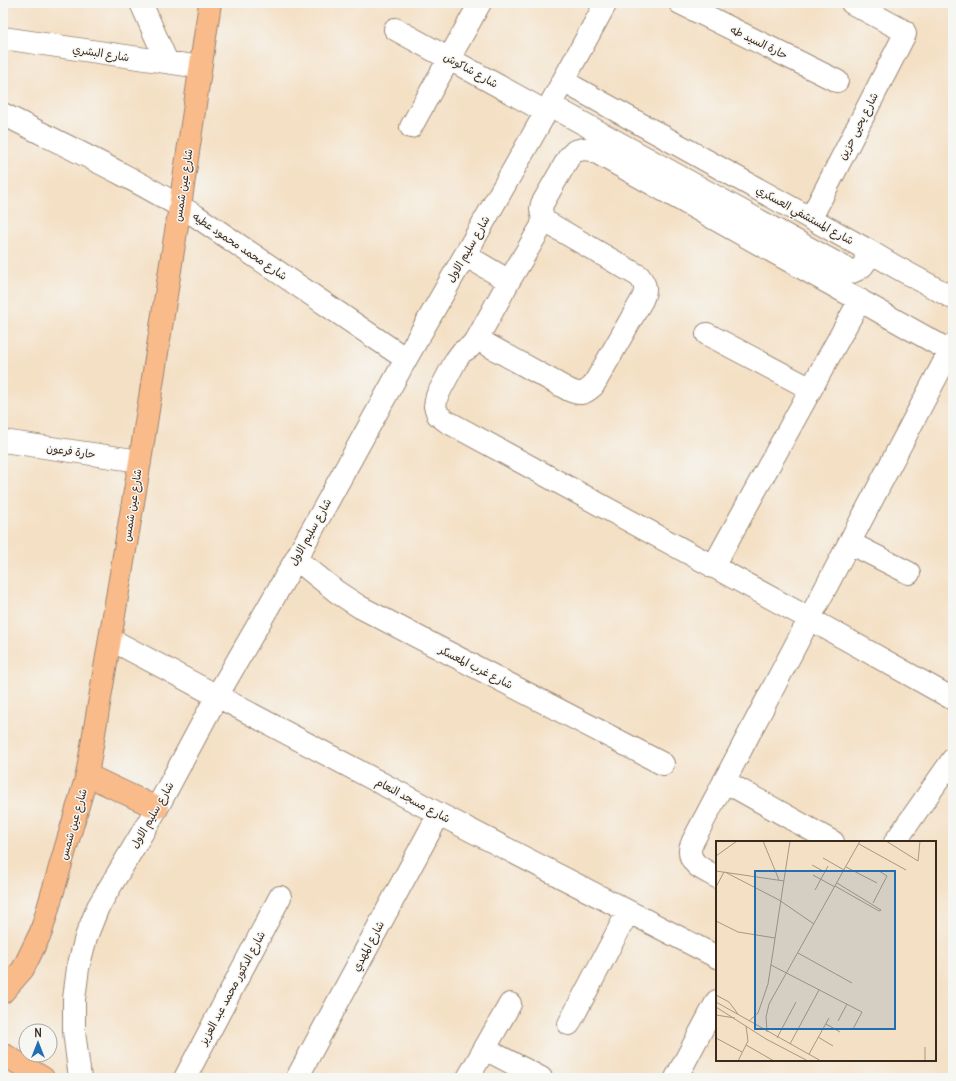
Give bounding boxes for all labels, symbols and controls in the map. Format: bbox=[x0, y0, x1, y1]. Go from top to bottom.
street label: حارة السيد طه bbox=[728, 22, 790, 62]
street label: شارع البشري bbox=[71, 42, 130, 66]
street label: شارع شاكوش bbox=[440, 49, 501, 92]
street label: شارع يحيى حزين bbox=[835, 90, 883, 163]
street label: شارع عين شمس bbox=[170, 148, 198, 223]
street label: شارع المستشفي العسكري bbox=[752, 182, 856, 251]
street label: شارع محمد محمود عطيه bbox=[189, 209, 290, 285]
street label: شارع سليم الاول bbox=[443, 213, 494, 286]
street label: حارة فرعون bbox=[45, 441, 96, 462]
street label: شارع عين شمس bbox=[119, 468, 147, 543]
street label: شارع سليم الاول bbox=[286, 496, 336, 569]
street label: شارع غرب المعسكر bbox=[435, 642, 515, 694]
street label: شارع مسجد النعام bbox=[372, 774, 453, 827]
street label: شارع سليم الاول bbox=[127, 779, 178, 852]
street label: شارع عين شمس bbox=[56, 787, 92, 862]
inset map bbox=[716, 841, 936, 1061]
street label: شارع المهدي bbox=[349, 918, 389, 975]
street label: شارع الدكتور محمد عبد العزيز bbox=[195, 929, 270, 1049]
north arrow bbox=[18, 1023, 58, 1063]
text: N bbox=[34, 1026, 42, 1040]

